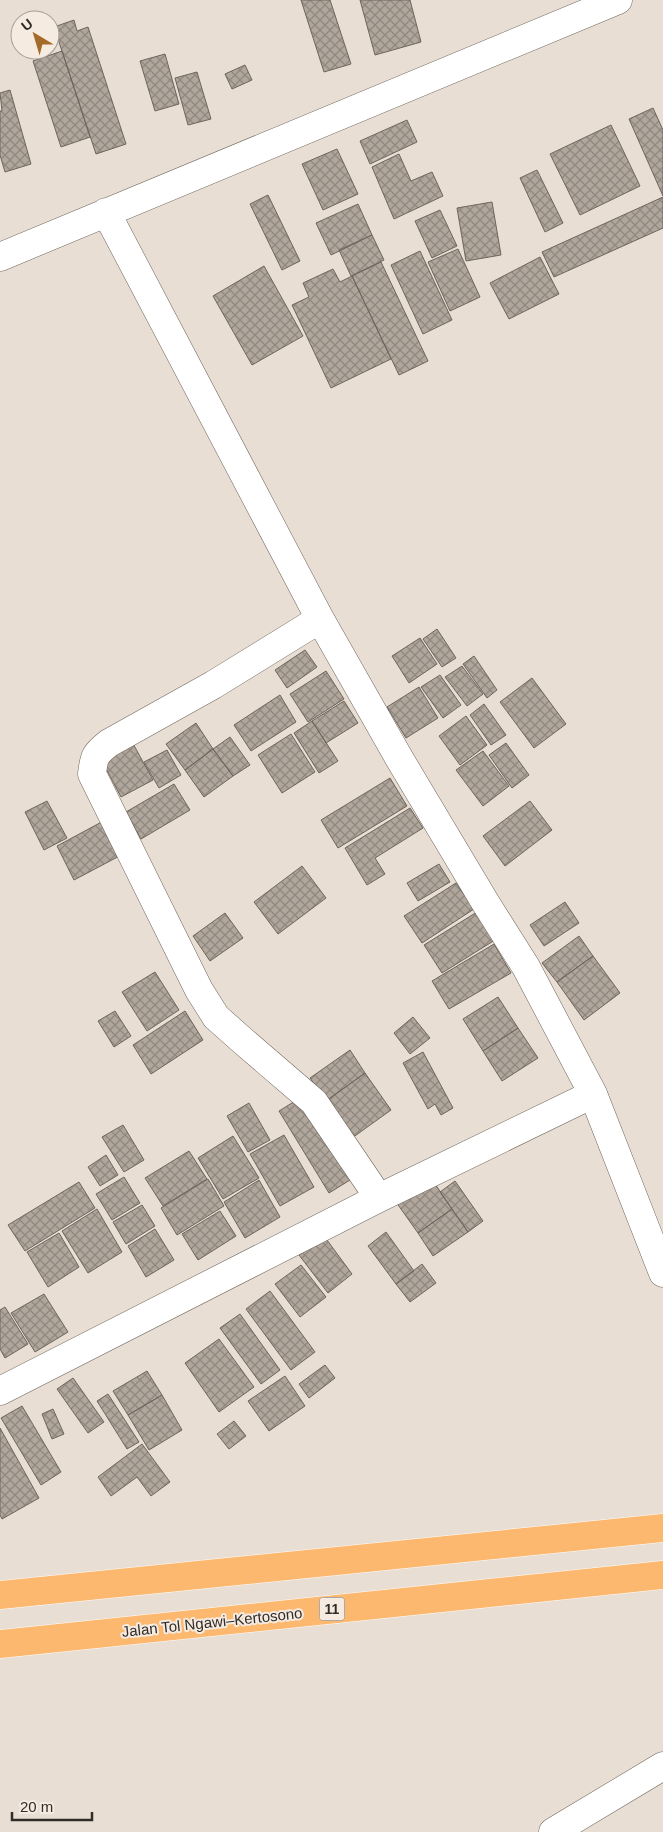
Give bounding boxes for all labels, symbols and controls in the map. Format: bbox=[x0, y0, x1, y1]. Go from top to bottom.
north arrow bbox=[10, 10, 60, 60]
text: U bbox=[18, 15, 36, 34]
road number: 11 bbox=[320, 1598, 344, 1620]
street label: Jalan Tol Ngawi–Kertosono bbox=[121, 1604, 303, 1640]
scale bar bbox=[12, 1790, 92, 1822]
text: 20 m bbox=[20, 1798, 53, 1815]

